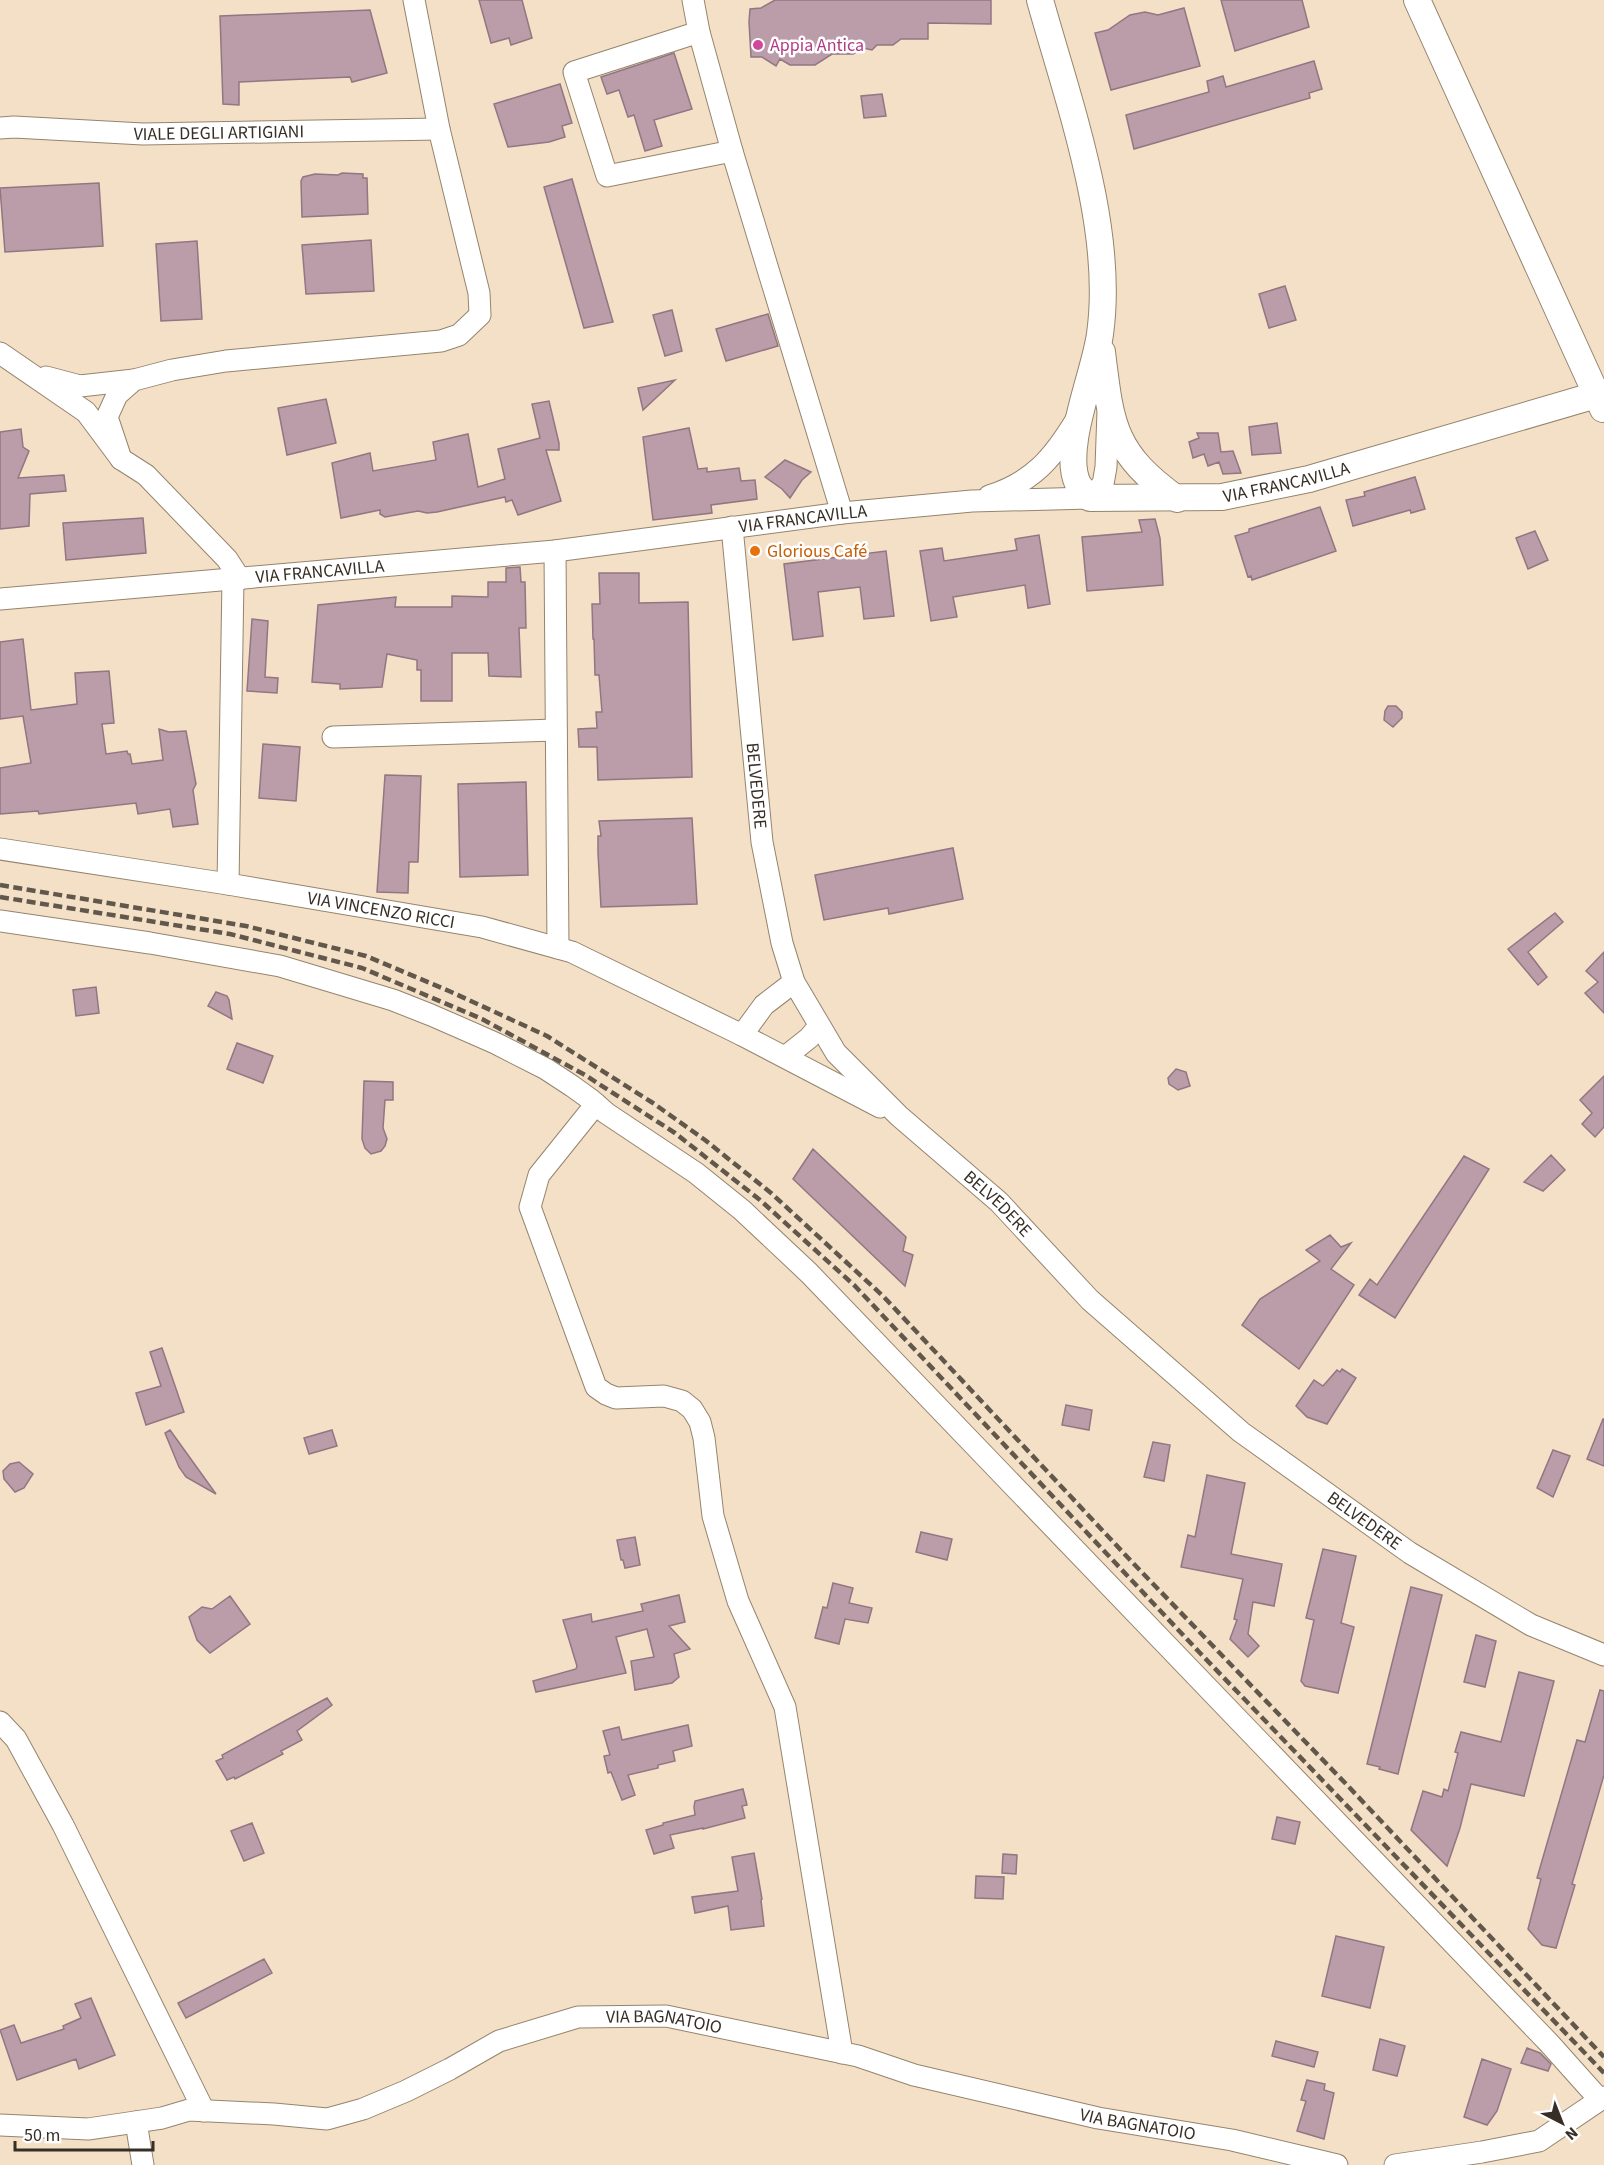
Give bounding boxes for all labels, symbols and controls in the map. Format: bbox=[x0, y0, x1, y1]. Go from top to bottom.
place label: Appia Antica bbox=[770, 33, 864, 58]
marker: Appia Antica bbox=[751, 38, 765, 52]
street label: VIALE DEGLI ARTIGIANI bbox=[133, 119, 304, 147]
street label: VIA FRANCAVILLA bbox=[1221, 455, 1353, 509]
street label: VIA FRANCAVILLA bbox=[737, 498, 868, 539]
place label: Glorious Café bbox=[767, 539, 867, 564]
marker: Glorious Café bbox=[748, 544, 762, 558]
street label: VIA FRANCAVILLA bbox=[254, 553, 385, 589]
street label: BELVEDERE bbox=[740, 742, 773, 830]
street label: VIA VINCENZO RICCI bbox=[306, 885, 457, 935]
street label: BELVEDERE bbox=[958, 1165, 1038, 1242]
street label: BELVEDERE bbox=[1322, 1485, 1407, 1556]
street label: VIA BAGNATOIO bbox=[606, 2003, 724, 2040]
north arrow bbox=[1532, 2093, 1592, 2153]
street label: VIA BAGNATOIO bbox=[1077, 2102, 1198, 2146]
scale bar bbox=[15, 2114, 153, 2152]
text: N bbox=[1560, 2122, 1583, 2145]
text: 50 m bbox=[24, 2123, 60, 2148]

